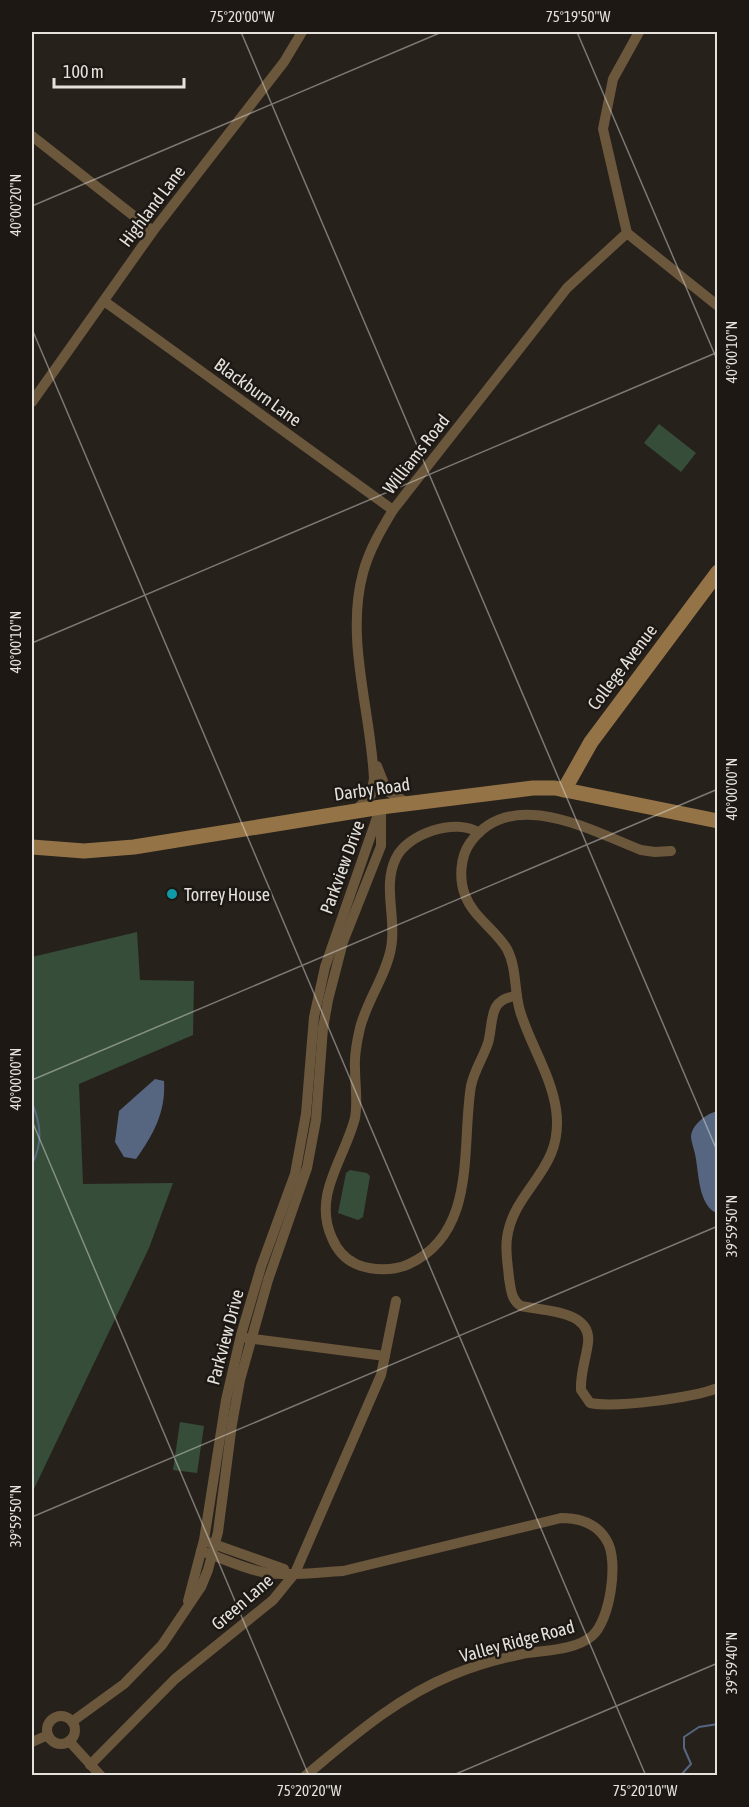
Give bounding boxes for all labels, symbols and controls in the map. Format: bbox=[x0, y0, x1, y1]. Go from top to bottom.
text: 75°20'00"W bbox=[210, 8, 274, 25]
text: 75°19'50"W bbox=[546, 8, 610, 25]
scale bar bbox=[54, 51, 184, 89]
text: 100 m bbox=[63, 61, 104, 82]
street label: Highland Lane bbox=[115, 161, 189, 251]
text: 40°00'20"N bbox=[7, 174, 24, 236]
text: 40°00'10"N bbox=[723, 321, 740, 383]
street label: Blackburn Lane bbox=[210, 353, 306, 431]
street label: Williams Road bbox=[378, 410, 454, 498]
text: 40°00'10"N bbox=[7, 611, 24, 673]
street label: College Avenue bbox=[583, 620, 661, 714]
text: 40°00'00"N bbox=[723, 758, 740, 820]
street label: Darby Road bbox=[333, 773, 411, 805]
street label: Parkview Drive bbox=[315, 817, 369, 917]
place label: Torrey House bbox=[184, 884, 270, 905]
marker: Torrey House bbox=[165, 887, 179, 901]
text: 40°00'00"N bbox=[7, 1048, 24, 1110]
text: 39°59'50"N bbox=[723, 1195, 740, 1257]
street label: Parkview Drive bbox=[202, 1287, 248, 1387]
text: 39°59'50"N bbox=[7, 1485, 24, 1547]
street label: Green Lane bbox=[207, 1570, 277, 1634]
street label: Valley Ridge Road bbox=[457, 1616, 577, 1666]
text: 39°59'40"N bbox=[723, 1632, 740, 1694]
text: 75°20'20"W bbox=[277, 1782, 341, 1799]
text: 75°20'10"W bbox=[613, 1782, 677, 1799]

